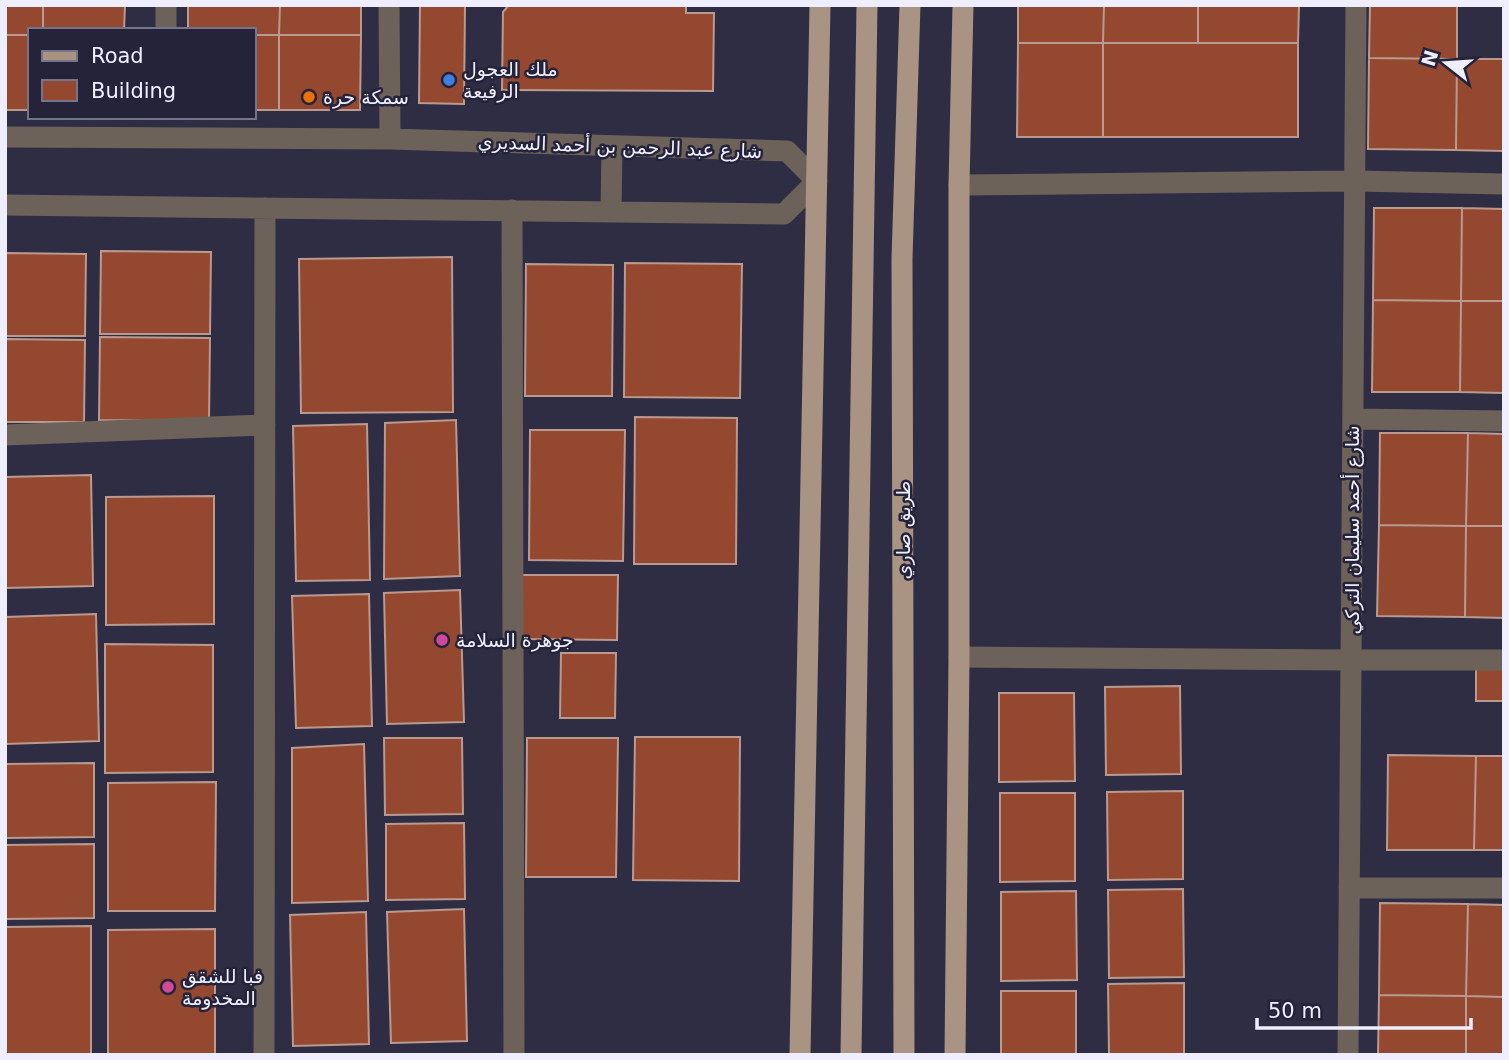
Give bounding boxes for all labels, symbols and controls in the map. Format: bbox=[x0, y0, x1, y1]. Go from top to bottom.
legend bbox=[28, 28, 256, 119]
north arrow bbox=[1411, 28, 1481, 98]
text: Road bbox=[91, 44, 144, 68]
text: N bbox=[1417, 47, 1443, 69]
place label: ملك العجول الرفيعة bbox=[463, 58, 558, 103]
marker: ملك العجول الرفيعة bbox=[441, 72, 457, 88]
text: Building bbox=[91, 79, 176, 103]
place label: سمكة حرة bbox=[323, 86, 409, 109]
marker: سمكة حرة bbox=[301, 89, 317, 105]
street label: شارع عبد الرحمن بن أحمد السديري bbox=[477, 129, 763, 163]
street label: شارع أحمد سليمان التركي bbox=[1340, 425, 1364, 635]
street label: طريق صاري bbox=[892, 481, 915, 579]
place label: جوهرة السلامة bbox=[456, 629, 574, 652]
marker: جوهرة السلامة bbox=[434, 632, 450, 648]
place label: فبا للشقق المخدومة bbox=[182, 965, 263, 1010]
marker: فبا للشقق المخدومة bbox=[160, 979, 176, 995]
scale bar bbox=[1257, 986, 1470, 1030]
text: 50 m bbox=[1268, 999, 1322, 1023]

